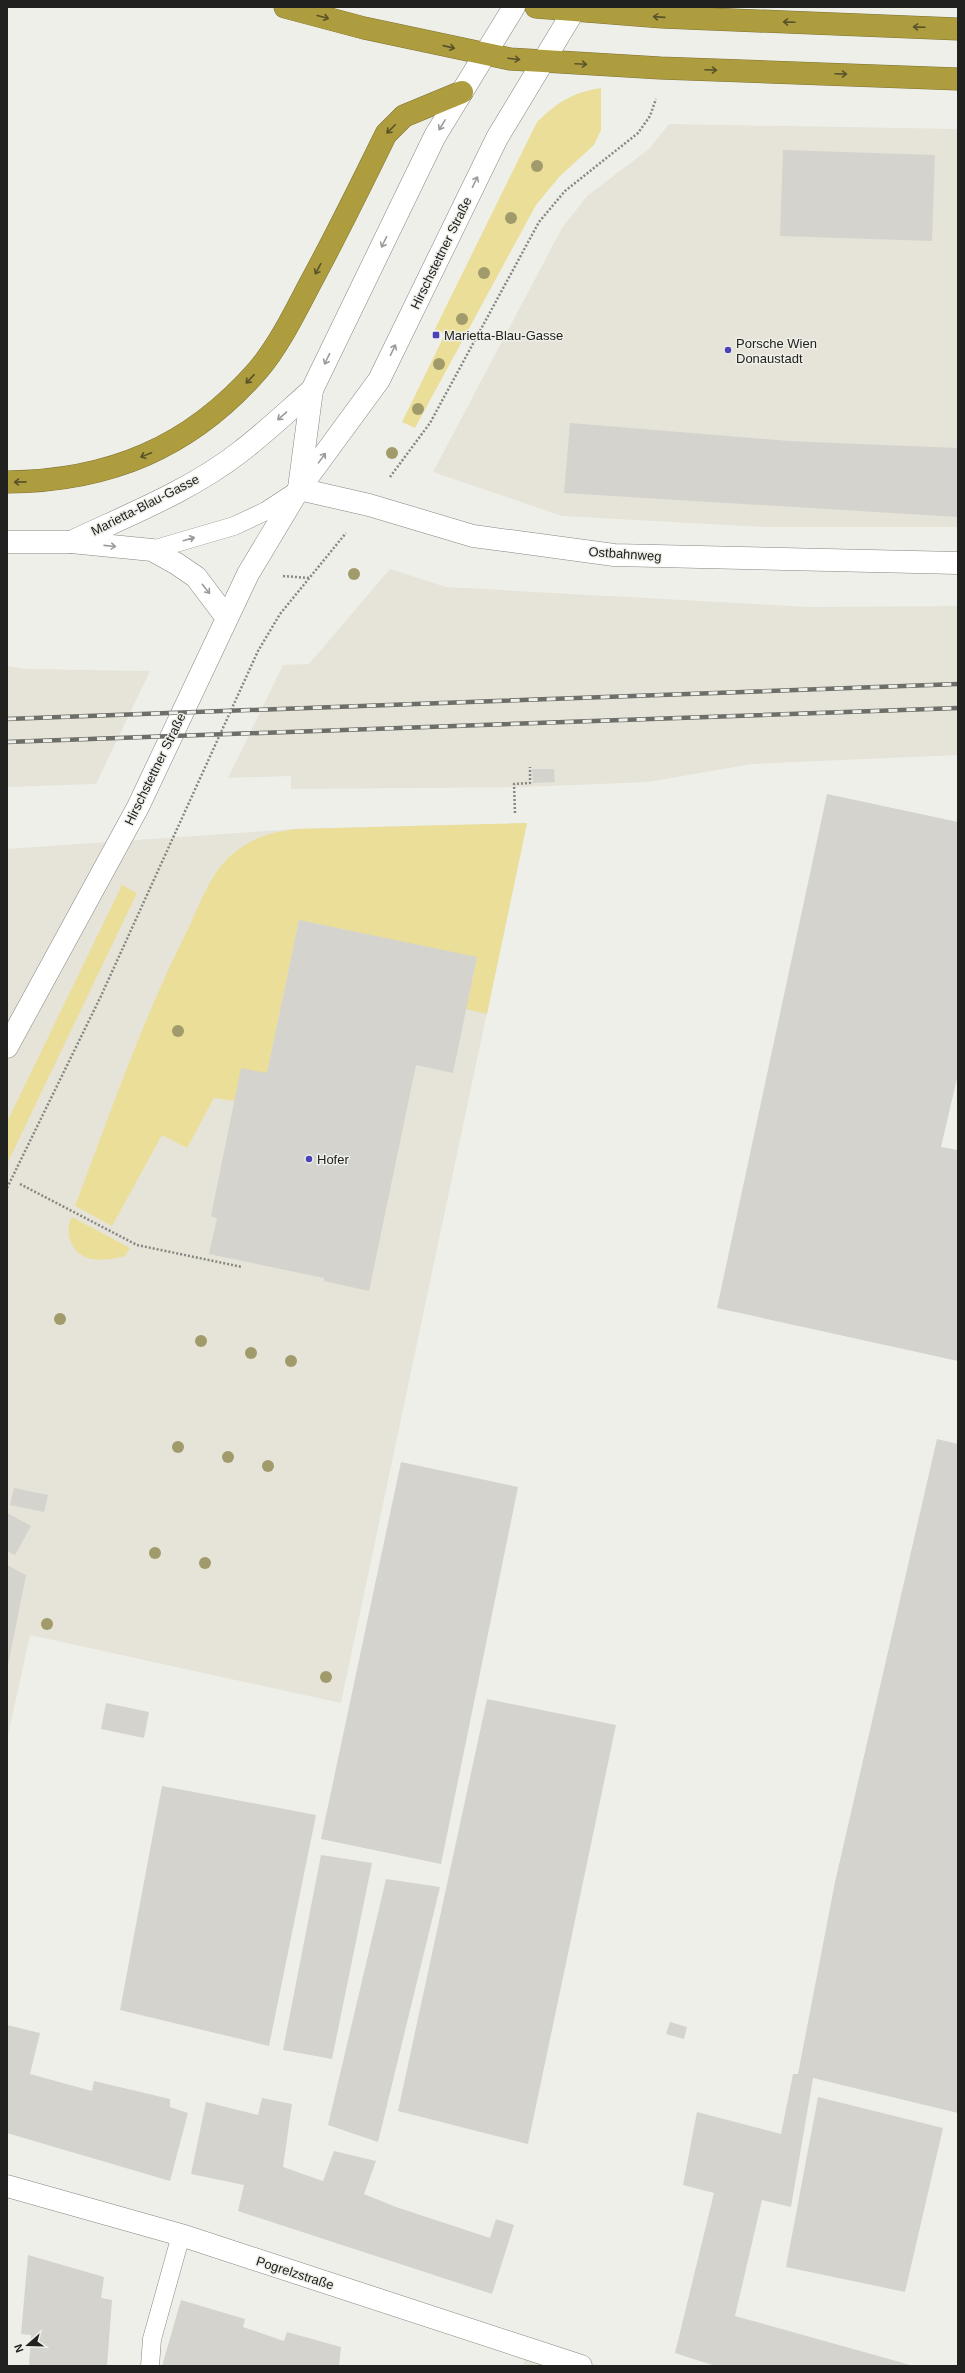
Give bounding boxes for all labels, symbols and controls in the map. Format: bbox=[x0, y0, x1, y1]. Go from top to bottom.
one-way arrow bbox=[653, 13, 666, 21]
one-way arrow bbox=[316, 14, 329, 21]
one-way arrow bbox=[783, 18, 796, 26]
one-way arrow bbox=[913, 23, 926, 31]
one-way arrow bbox=[442, 43, 455, 51]
one-way arrow bbox=[507, 56, 520, 63]
one-way arrow bbox=[574, 60, 587, 68]
one-way arrow bbox=[704, 66, 717, 73]
one-way arrow bbox=[834, 71, 847, 78]
one-way arrow bbox=[437, 119, 445, 131]
one-way arrow bbox=[386, 124, 396, 134]
one-way arrow bbox=[472, 177, 479, 189]
street label: Hirschstettner Straße bbox=[407, 195, 475, 311]
one-way arrow bbox=[380, 235, 387, 247]
one-way arrow bbox=[314, 262, 321, 274]
place label: Marietta-Blau-Gasse bbox=[444, 328, 563, 343]
marker: Marietta-Blau-Gasse bbox=[431, 330, 441, 340]
place label: Porsche Wien Donaustadt bbox=[736, 336, 817, 366]
one-way arrow bbox=[390, 344, 398, 356]
marker: Porsche Wien Donaustadt bbox=[723, 345, 733, 355]
one-way arrow bbox=[323, 352, 330, 364]
one-way arrow bbox=[245, 374, 255, 384]
one-way arrow bbox=[277, 411, 287, 420]
one-way arrow bbox=[141, 452, 153, 460]
one-way arrow bbox=[318, 452, 326, 463]
street label: Marietta-Blau-Gasse bbox=[88, 471, 202, 539]
one-way arrow bbox=[14, 478, 27, 486]
one-way arrow bbox=[183, 535, 196, 542]
one-way arrow bbox=[103, 542, 116, 550]
street label: Ostbahnweg bbox=[588, 544, 662, 564]
one-way arrow bbox=[201, 583, 210, 594]
street label: Hirschstettner Straße bbox=[121, 711, 189, 827]
place label: Hofer bbox=[317, 1152, 349, 1167]
marker: Hofer bbox=[304, 1154, 314, 1164]
street label: Pogrelzstraße bbox=[254, 2253, 336, 2293]
north arrow bbox=[8, 2325, 48, 2365]
text: N bbox=[12, 2343, 26, 2354]

